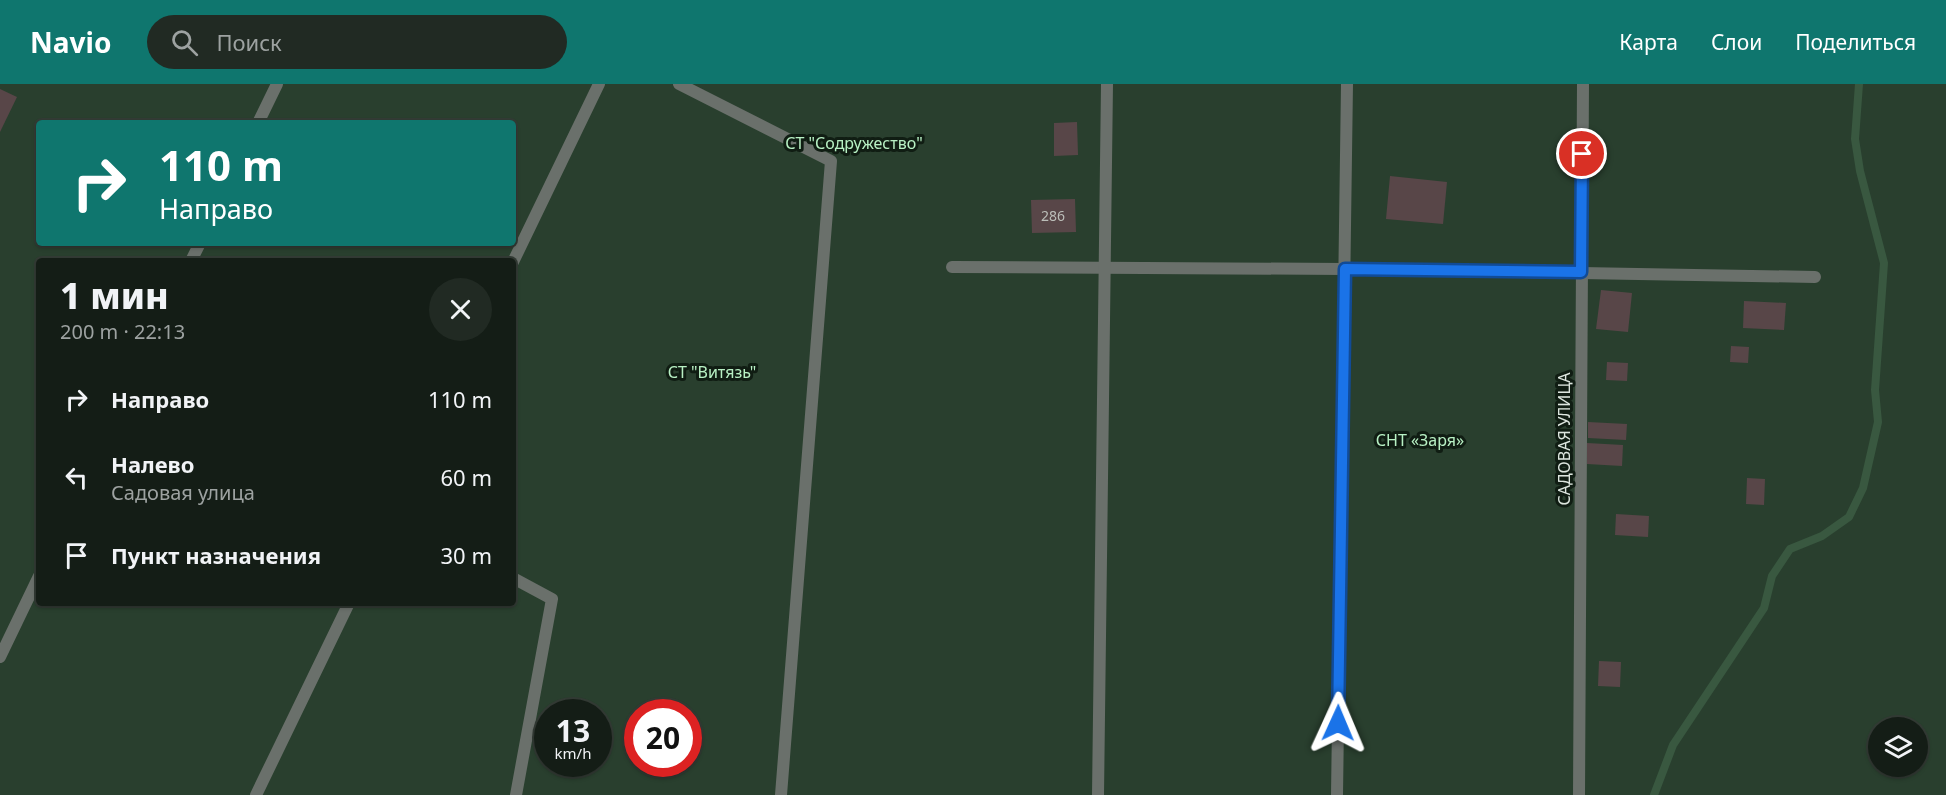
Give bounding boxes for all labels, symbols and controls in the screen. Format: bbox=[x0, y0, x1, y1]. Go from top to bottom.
search box bbox=[147, 15, 567, 69]
text: Navio bbox=[30, 23, 111, 61]
icon: search bbox=[168, 26, 201, 59]
text: Поиск bbox=[216, 27, 282, 57]
text: Карта bbox=[1619, 28, 1678, 56]
text: Слои bbox=[1711, 28, 1762, 56]
text: Поделиться bbox=[1795, 28, 1916, 56]
pin bbox=[1556, 128, 1607, 179]
park label: СТ "Содружество" bbox=[785, 132, 923, 154]
text: 110 m bbox=[159, 136, 283, 193]
icon: arrive bbox=[1565, 137, 1598, 170]
icon: right bbox=[60, 144, 138, 222]
text: Направо bbox=[159, 190, 273, 227]
house number: 286 bbox=[1041, 206, 1065, 225]
text: 1 мин bbox=[60, 271, 169, 320]
button: close bbox=[429, 278, 492, 341]
text: 200 m · 22:13 bbox=[60, 318, 185, 345]
park label: СТ "Витязь" bbox=[668, 361, 756, 383]
street label: САДОВАЯ УЛИЦА bbox=[1553, 372, 1575, 506]
icon: right bbox=[60, 383, 93, 416]
text: Направо bbox=[111, 384, 209, 414]
text: 110 m bbox=[428, 384, 492, 414]
park label: СНТ «Заря» bbox=[1376, 429, 1464, 451]
text: Налево bbox=[111, 449, 194, 479]
icon: left bbox=[60, 461, 93, 494]
text: 60 m bbox=[441, 462, 492, 492]
text: Садовая улица bbox=[111, 479, 255, 506]
icon: arrive bbox=[60, 539, 93, 572]
text: Пункт назначения bbox=[111, 540, 321, 570]
text: 30 m bbox=[441, 540, 492, 570]
position arrow bbox=[1306, 691, 1370, 755]
speed limit sign: 20 bbox=[624, 699, 702, 777]
text: 13 bbox=[556, 710, 590, 751]
map controls bbox=[1868, 717, 1928, 777]
button: layers bbox=[1868, 717, 1928, 777]
text: km/h bbox=[555, 743, 591, 763]

